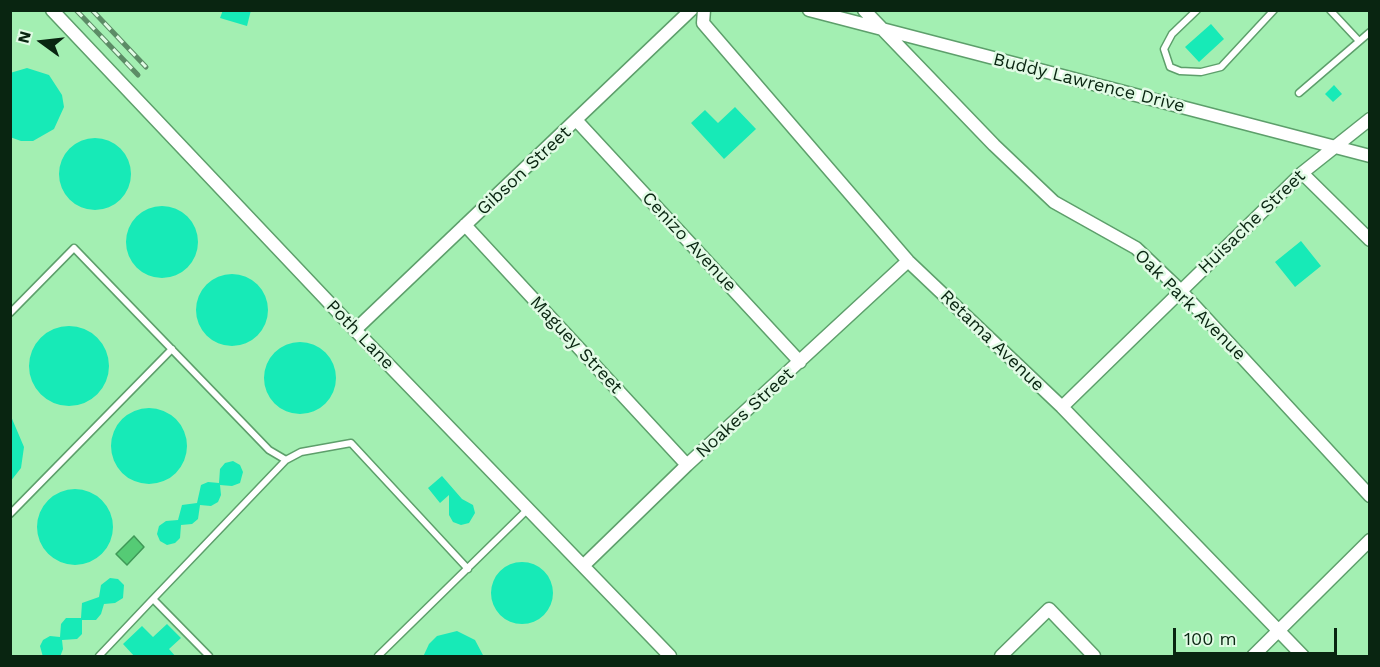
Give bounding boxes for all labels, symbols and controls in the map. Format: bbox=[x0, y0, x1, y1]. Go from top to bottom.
north arrow bbox=[12, 12, 72, 72]
text: N bbox=[13, 29, 35, 45]
street label: Buddy Lawrence Drive bbox=[991, 49, 1187, 117]
street label: Gibson Street bbox=[472, 122, 576, 220]
street label: Huisache Street bbox=[1194, 165, 1310, 279]
street label: Cenizo Avenue bbox=[637, 188, 741, 296]
street label: Oak Park Avenue bbox=[1130, 245, 1250, 365]
street label: Retama Avenue bbox=[935, 286, 1049, 396]
street label: Maguey Street bbox=[525, 292, 627, 398]
street label: Poth Lane bbox=[321, 296, 399, 374]
street label: Noakes Street bbox=[692, 363, 798, 463]
scale bar bbox=[1176, 616, 1340, 654]
text: 100 m bbox=[1184, 628, 1237, 649]

